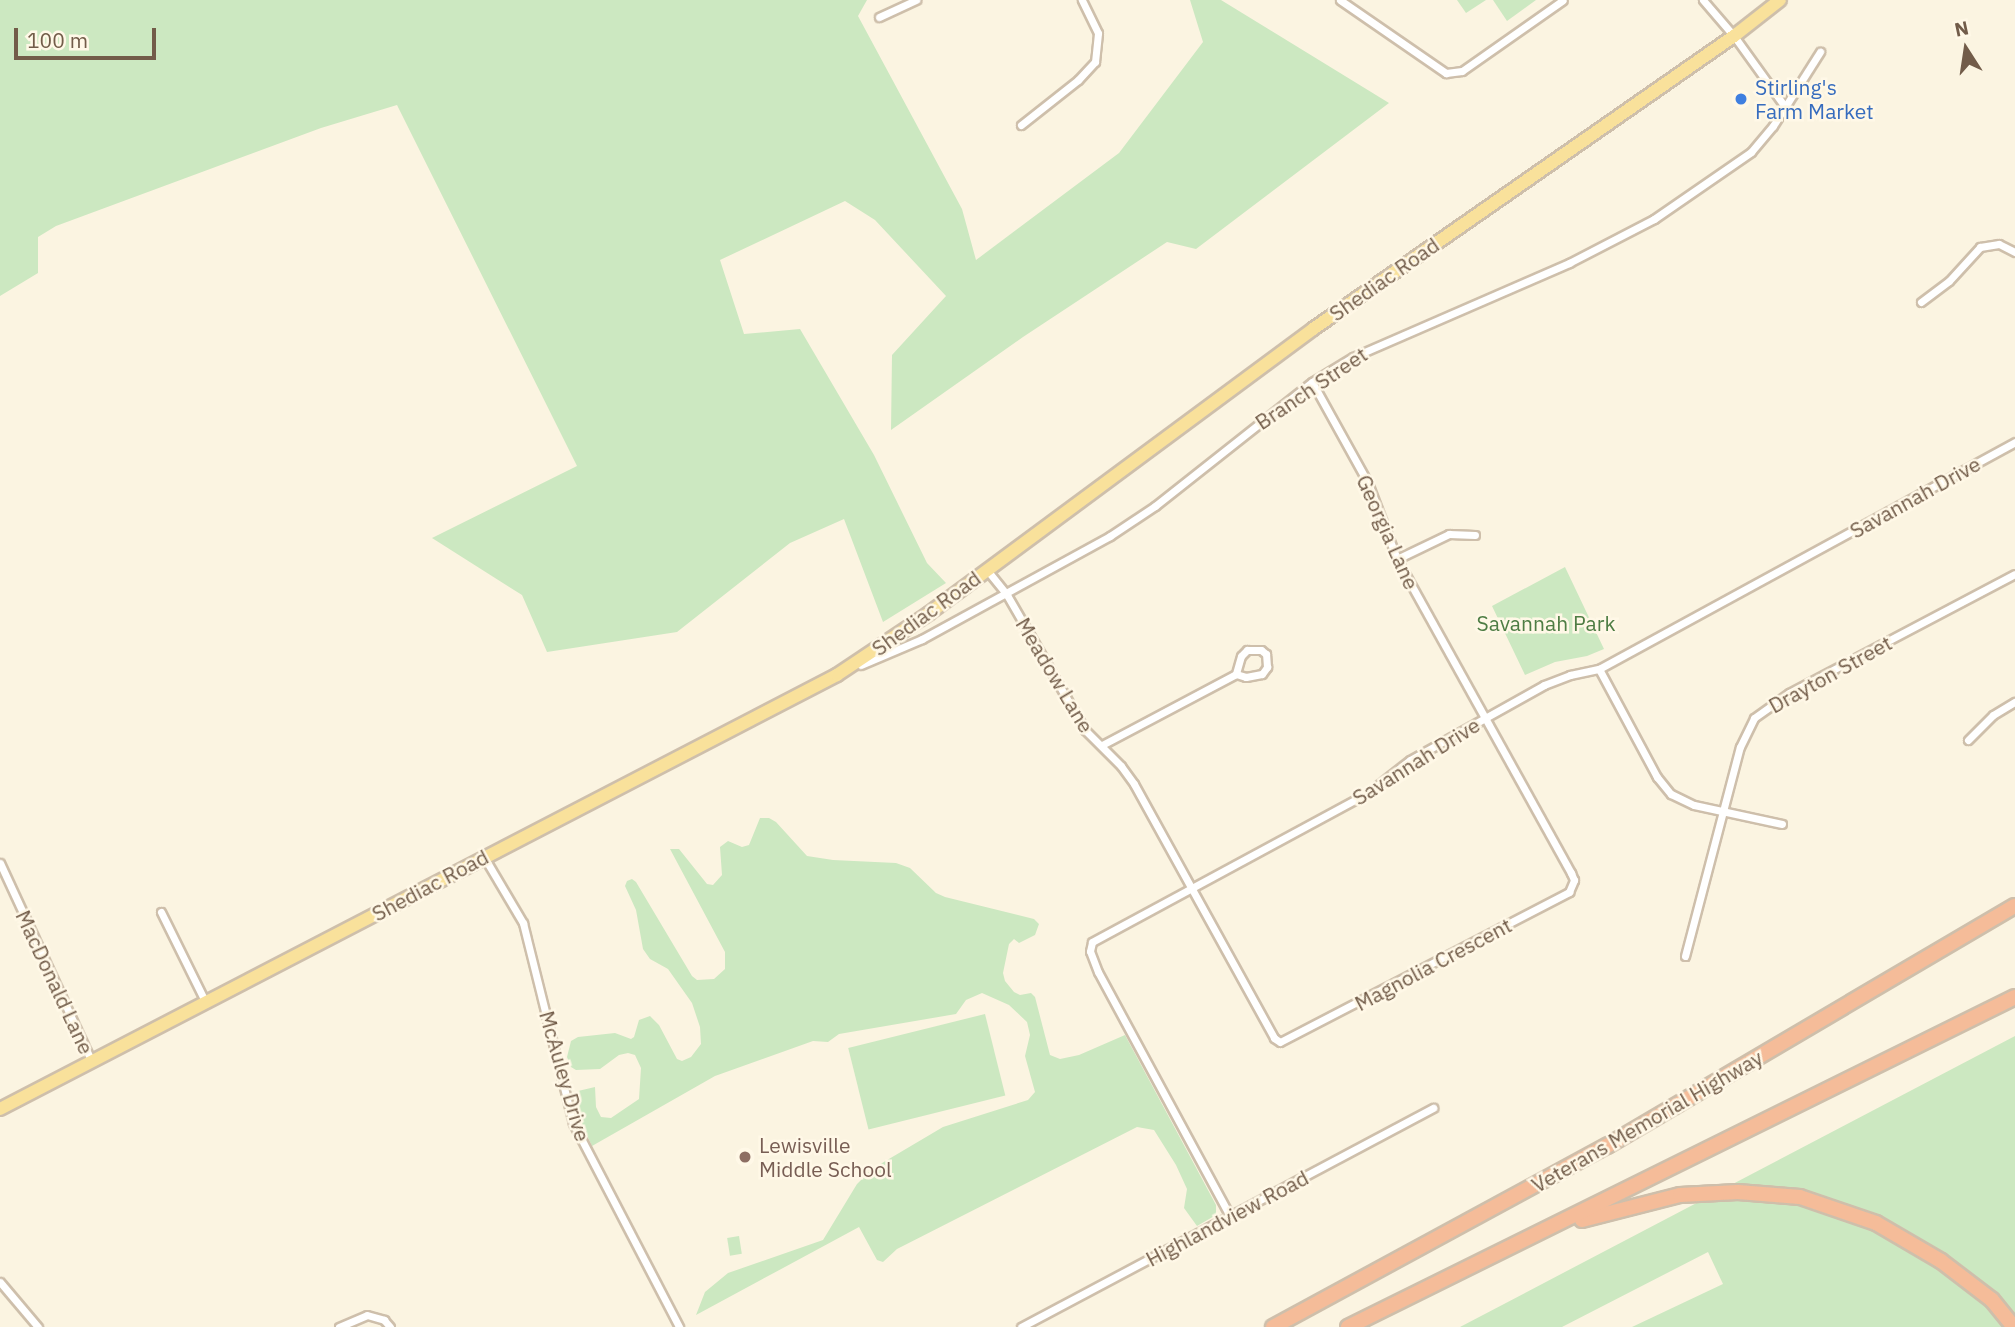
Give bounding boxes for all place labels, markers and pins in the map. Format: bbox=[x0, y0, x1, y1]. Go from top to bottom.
place label: Stirling's Farm Market bbox=[1755, 74, 1874, 124]
marker: Stirling's Farm Market bbox=[1733, 91, 1749, 107]
place label: Lewisville Middle School bbox=[759, 1132, 892, 1182]
marker: Lewisville Middle School bbox=[737, 1149, 753, 1165]

